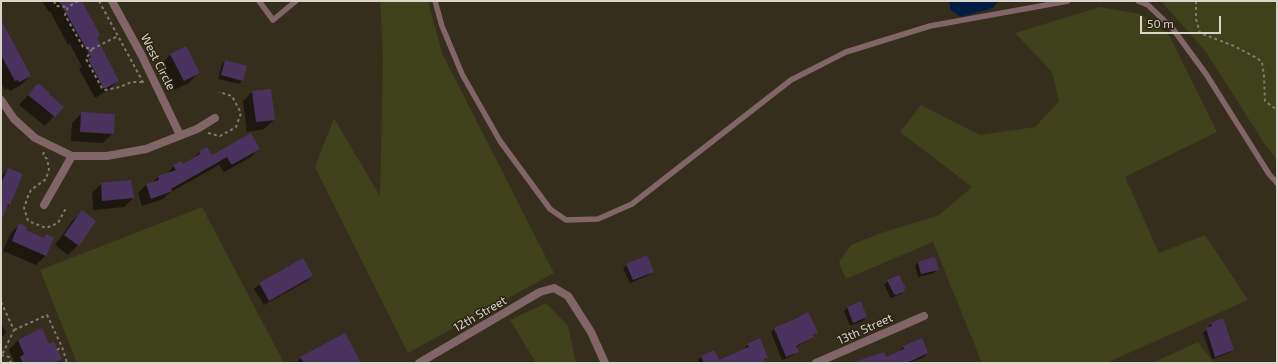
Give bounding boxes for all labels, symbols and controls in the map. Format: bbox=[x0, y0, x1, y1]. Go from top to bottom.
scale bar bbox=[1142, 8, 1223, 34]
text: 50 m bbox=[1147, 16, 1174, 30]
street label: West Circle bbox=[138, 31, 178, 93]
street label: 12th Street bbox=[451, 293, 509, 335]
street label: 13th Street bbox=[835, 310, 895, 348]

